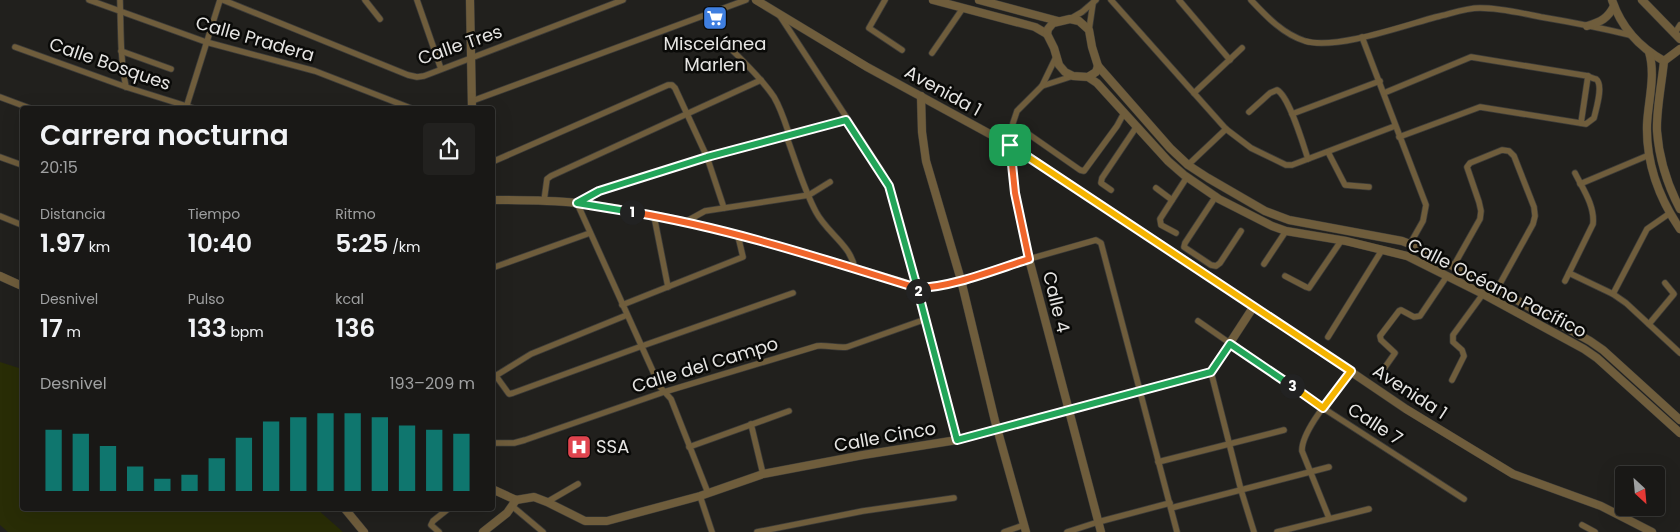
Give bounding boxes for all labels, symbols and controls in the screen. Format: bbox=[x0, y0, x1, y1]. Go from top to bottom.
supermarket icon: Miscelánea Marlen bbox=[702, 5, 728, 31]
street label: Calle Pradera bbox=[193, 10, 317, 67]
street label: Calle Tres bbox=[414, 18, 505, 71]
street label: Calle Bosques bbox=[46, 31, 174, 96]
place label: Miscelánea Marlen bbox=[664, 31, 766, 77]
street label: Avenida 1 bbox=[900, 59, 986, 122]
text: Carrera nocturna bbox=[40, 116, 289, 155]
button: share bbox=[423, 123, 475, 175]
pin bbox=[989, 124, 1031, 166]
icon: arrive bbox=[996, 131, 1024, 159]
text: 20:15 bbox=[40, 156, 78, 179]
pin: 1 bbox=[620, 200, 644, 224]
text: 1 bbox=[630, 202, 635, 222]
text: Distancia bbox=[40, 204, 106, 224]
text: Tiempo bbox=[188, 204, 240, 224]
text: Ritmo bbox=[335, 204, 376, 224]
text: 1.97 bbox=[40, 226, 85, 261]
text: 10:40 bbox=[188, 226, 252, 261]
text: 5:25 bbox=[335, 226, 388, 261]
street label: Calle Océano Pacífico bbox=[1403, 232, 1591, 344]
text: km bbox=[85, 237, 110, 257]
text: /km bbox=[388, 237, 421, 257]
street label: Calle 4 bbox=[1037, 269, 1076, 335]
pin: 2 bbox=[906, 278, 930, 304]
text: 2 bbox=[915, 281, 923, 301]
text: Desnivel bbox=[40, 289, 98, 309]
text: Pulso bbox=[188, 289, 224, 309]
text: kcal bbox=[335, 289, 364, 309]
text: 17 bbox=[40, 311, 63, 346]
text: 133 bbox=[188, 311, 227, 346]
text: 136 bbox=[335, 311, 375, 346]
text: m bbox=[63, 322, 81, 342]
text: bpm bbox=[227, 322, 264, 342]
street label: Calle del Campo bbox=[629, 330, 781, 399]
street label: Avenida 1 bbox=[1368, 358, 1452, 425]
text: Desnivel bbox=[40, 372, 107, 395]
text: 193–209 m bbox=[389, 372, 475, 395]
pin: 3 bbox=[1280, 374, 1304, 398]
text: 3 bbox=[1288, 376, 1297, 396]
street label: Calle 7 bbox=[1343, 397, 1408, 451]
street label: Calle Cinco bbox=[832, 415, 938, 458]
hospital icon: SSA bbox=[566, 434, 592, 460]
place label: SSA bbox=[596, 434, 629, 459]
north arrow bbox=[1615, 466, 1665, 516]
map controls bbox=[1615, 466, 1665, 516]

